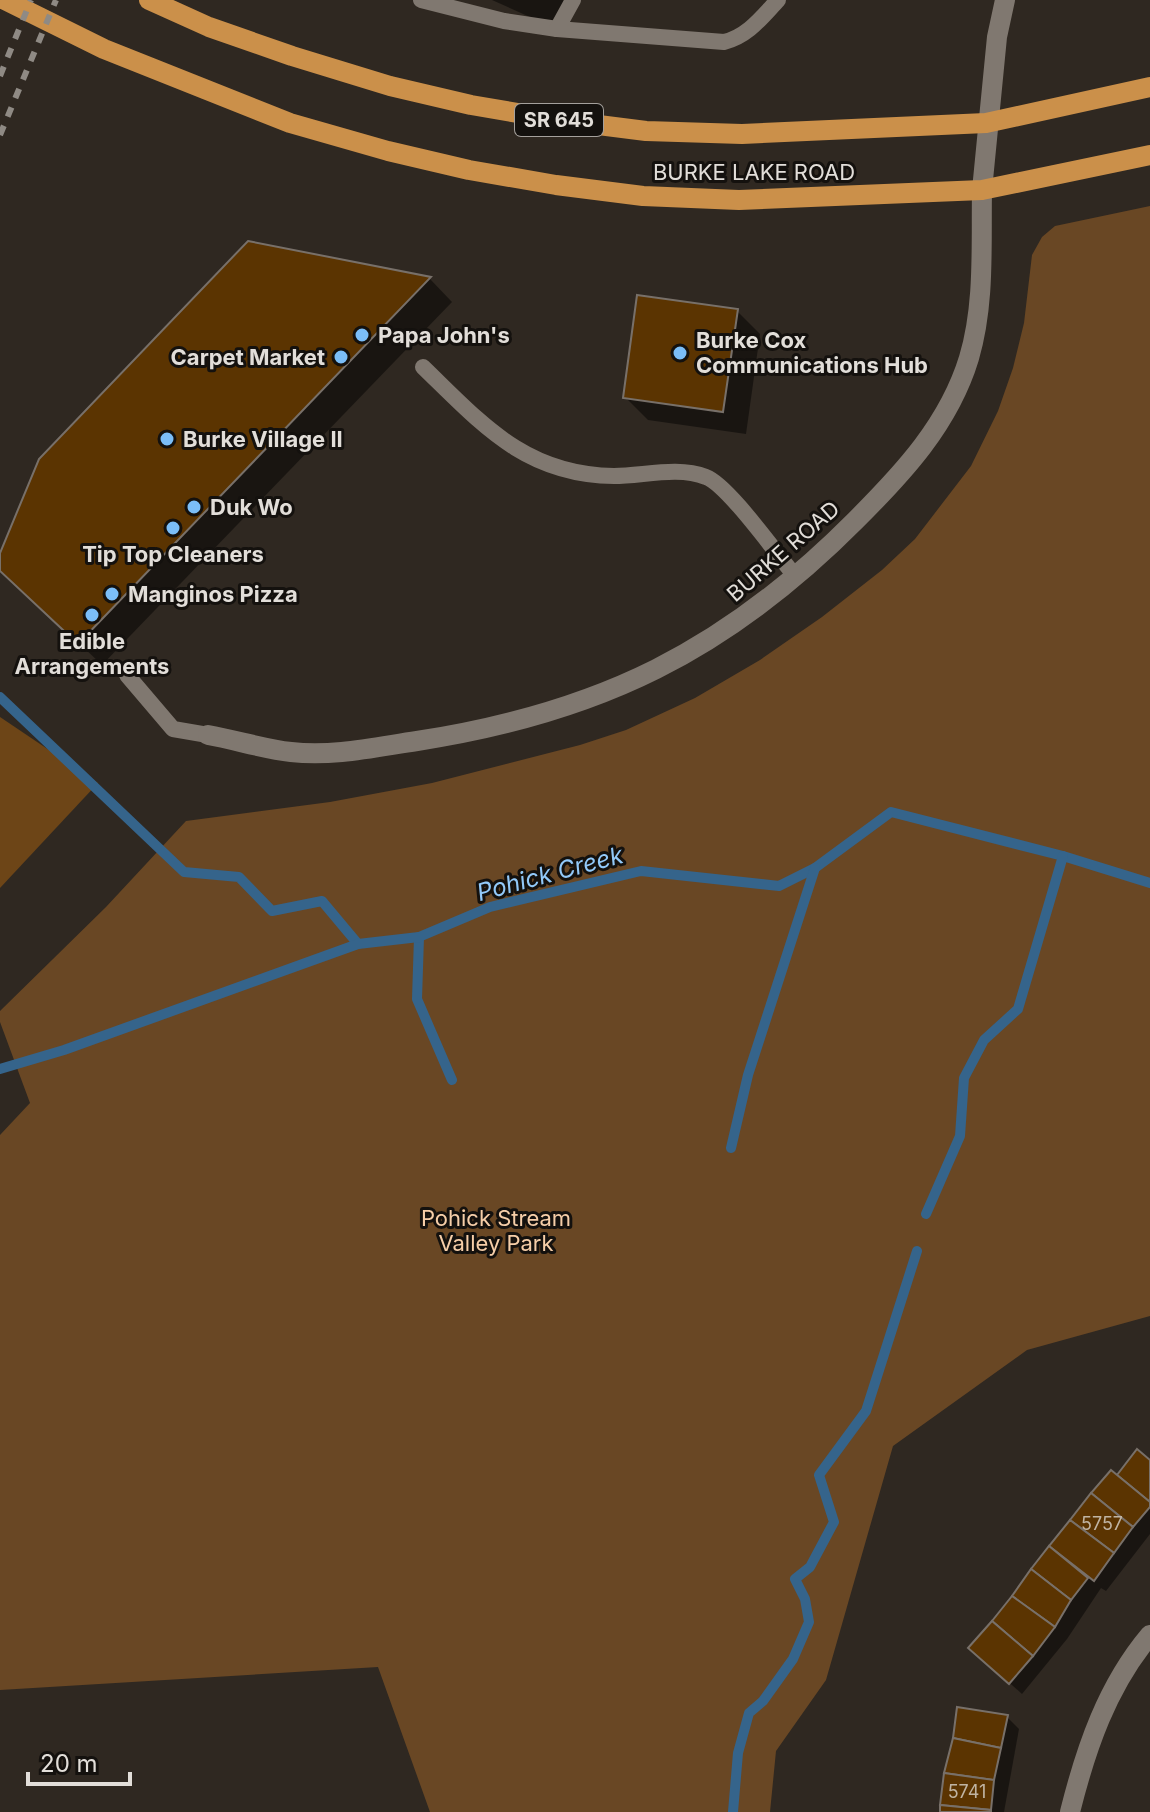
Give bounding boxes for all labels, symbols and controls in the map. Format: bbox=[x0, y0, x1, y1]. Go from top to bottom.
road number: SR 645 bbox=[515, 104, 603, 136]
street label: BURKE LAKE ROAD bbox=[653, 159, 855, 185]
place label: Papa John's bbox=[378, 322, 510, 348]
marker: Papa John's bbox=[353, 326, 371, 344]
place label: Burke Cox Communications Hub bbox=[696, 327, 928, 378]
place label: Carpet Market bbox=[171, 344, 325, 370]
marker: Burke Cox Communications Hub bbox=[671, 344, 689, 362]
marker: Carpet Market bbox=[332, 348, 350, 366]
place label: Burke Village II bbox=[183, 426, 343, 452]
marker: Burke Village II bbox=[158, 430, 176, 448]
place label: Duk Wo bbox=[210, 494, 293, 520]
street label: BURKE ROAD bbox=[721, 495, 845, 607]
marker: Duk Wo bbox=[185, 498, 203, 516]
marker: Tip Top Cleaners bbox=[164, 519, 182, 537]
place label: Tip Top Cleaners bbox=[82, 541, 264, 567]
place label: Manginos Pizza bbox=[128, 581, 298, 607]
marker: Manginos Pizza bbox=[103, 585, 121, 603]
marker: Edible Arrangements bbox=[83, 606, 101, 624]
place label: Edible Arrangements bbox=[15, 628, 169, 679]
water label: Pohick Creek bbox=[474, 840, 627, 907]
park label: Pohick Stream Valley Park bbox=[421, 1205, 571, 1256]
house number: 5757 bbox=[1081, 1513, 1123, 1534]
scale bar bbox=[28, 1736, 130, 1786]
text: 20 m bbox=[40, 1749, 98, 1778]
house number: 5741 bbox=[948, 1781, 986, 1802]

